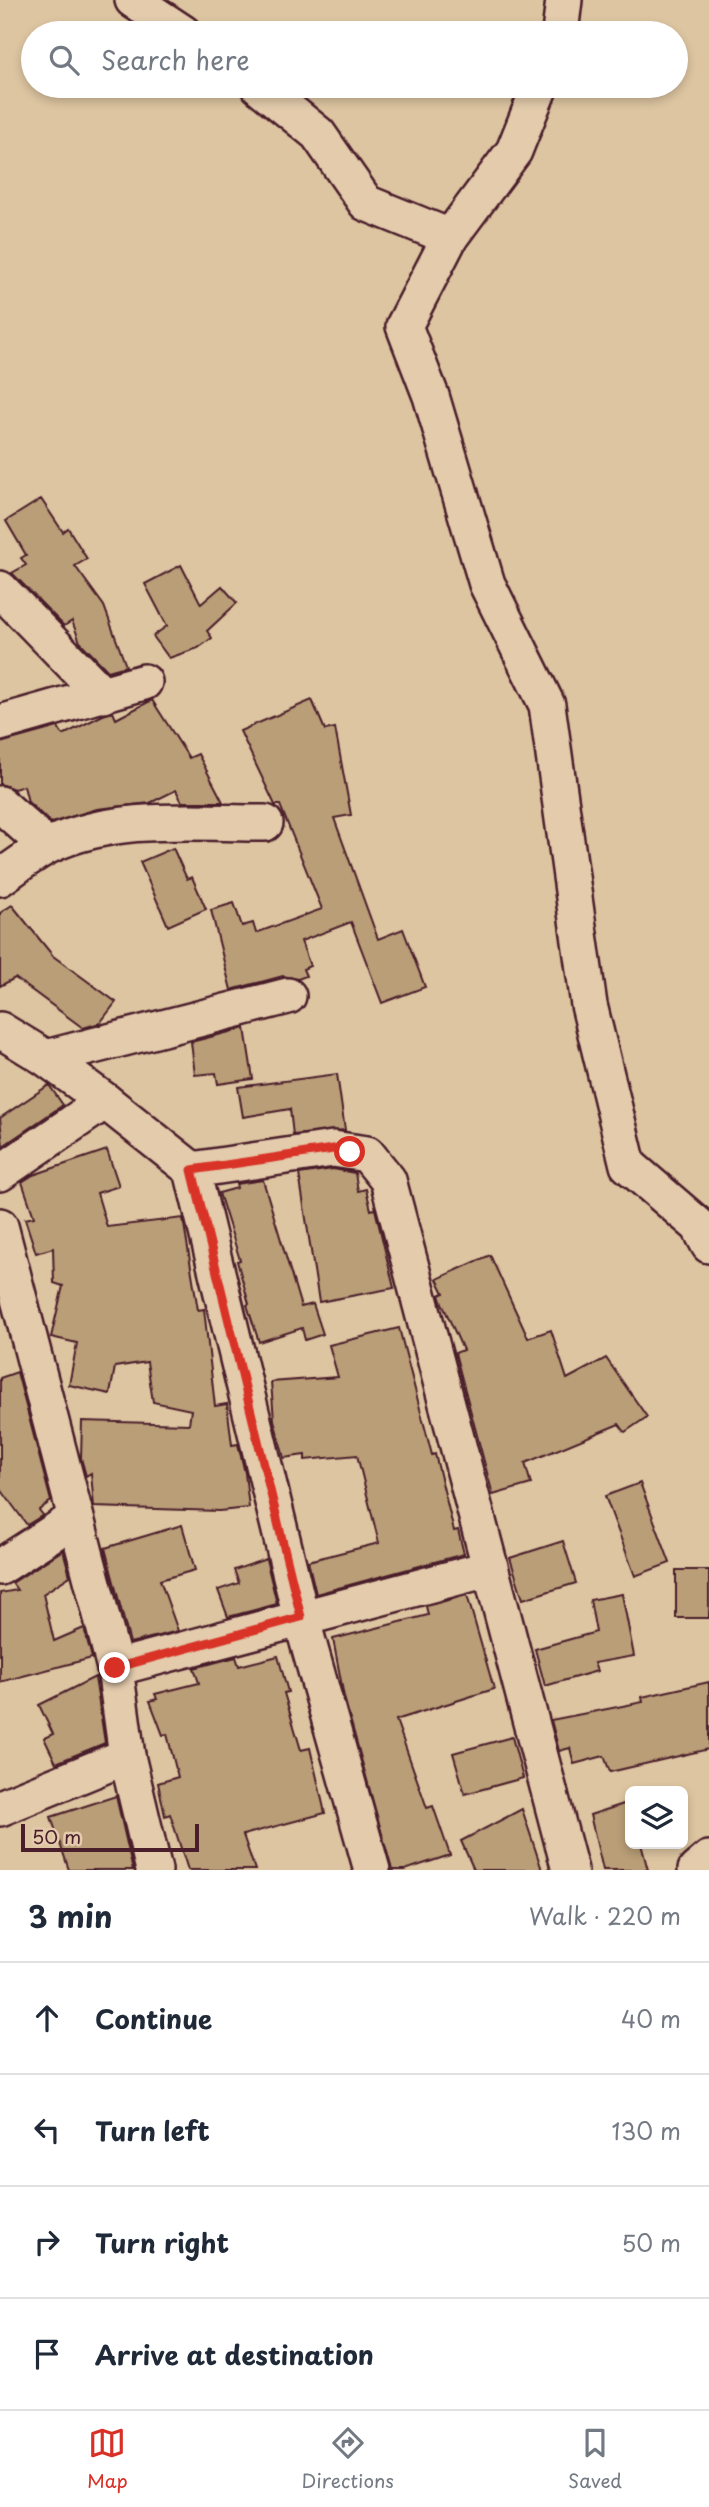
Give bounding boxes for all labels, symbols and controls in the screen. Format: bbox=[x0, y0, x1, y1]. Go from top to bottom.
search box bbox=[21, 21, 688, 98]
text: Search here bbox=[101, 40, 250, 79]
icon: search bbox=[45, 41, 83, 79]
route start bbox=[334, 1136, 365, 1167]
route end bbox=[99, 1652, 130, 1683]
map controls bbox=[625, 1786, 688, 1849]
button: layers bbox=[625, 1786, 688, 1849]
scale bar bbox=[21, 1821, 200, 1853]
text: 50 m bbox=[32, 1822, 81, 1850]
text: 3 min bbox=[28, 1893, 113, 1938]
text: Walk · 220 m bbox=[529, 1898, 681, 1933]
icon: ahead bbox=[28, 1999, 66, 2037]
text: Continue bbox=[95, 1999, 212, 2038]
text: 40 m bbox=[621, 2001, 681, 2036]
icon: left bbox=[28, 2111, 66, 2149]
text: Turn left bbox=[95, 2111, 210, 2150]
text: 130 m bbox=[611, 2113, 681, 2148]
icon: right bbox=[28, 2223, 66, 2261]
text: Turn right bbox=[95, 2223, 229, 2262]
text: 50 m bbox=[621, 2225, 681, 2260]
icon: arrive bbox=[28, 2335, 66, 2373]
text: Arrive at destination bbox=[95, 2335, 374, 2374]
tab: Map bbox=[87, 2424, 128, 2494]
tab: Directions bbox=[302, 2424, 394, 2494]
tab: Saved bbox=[568, 2424, 622, 2494]

